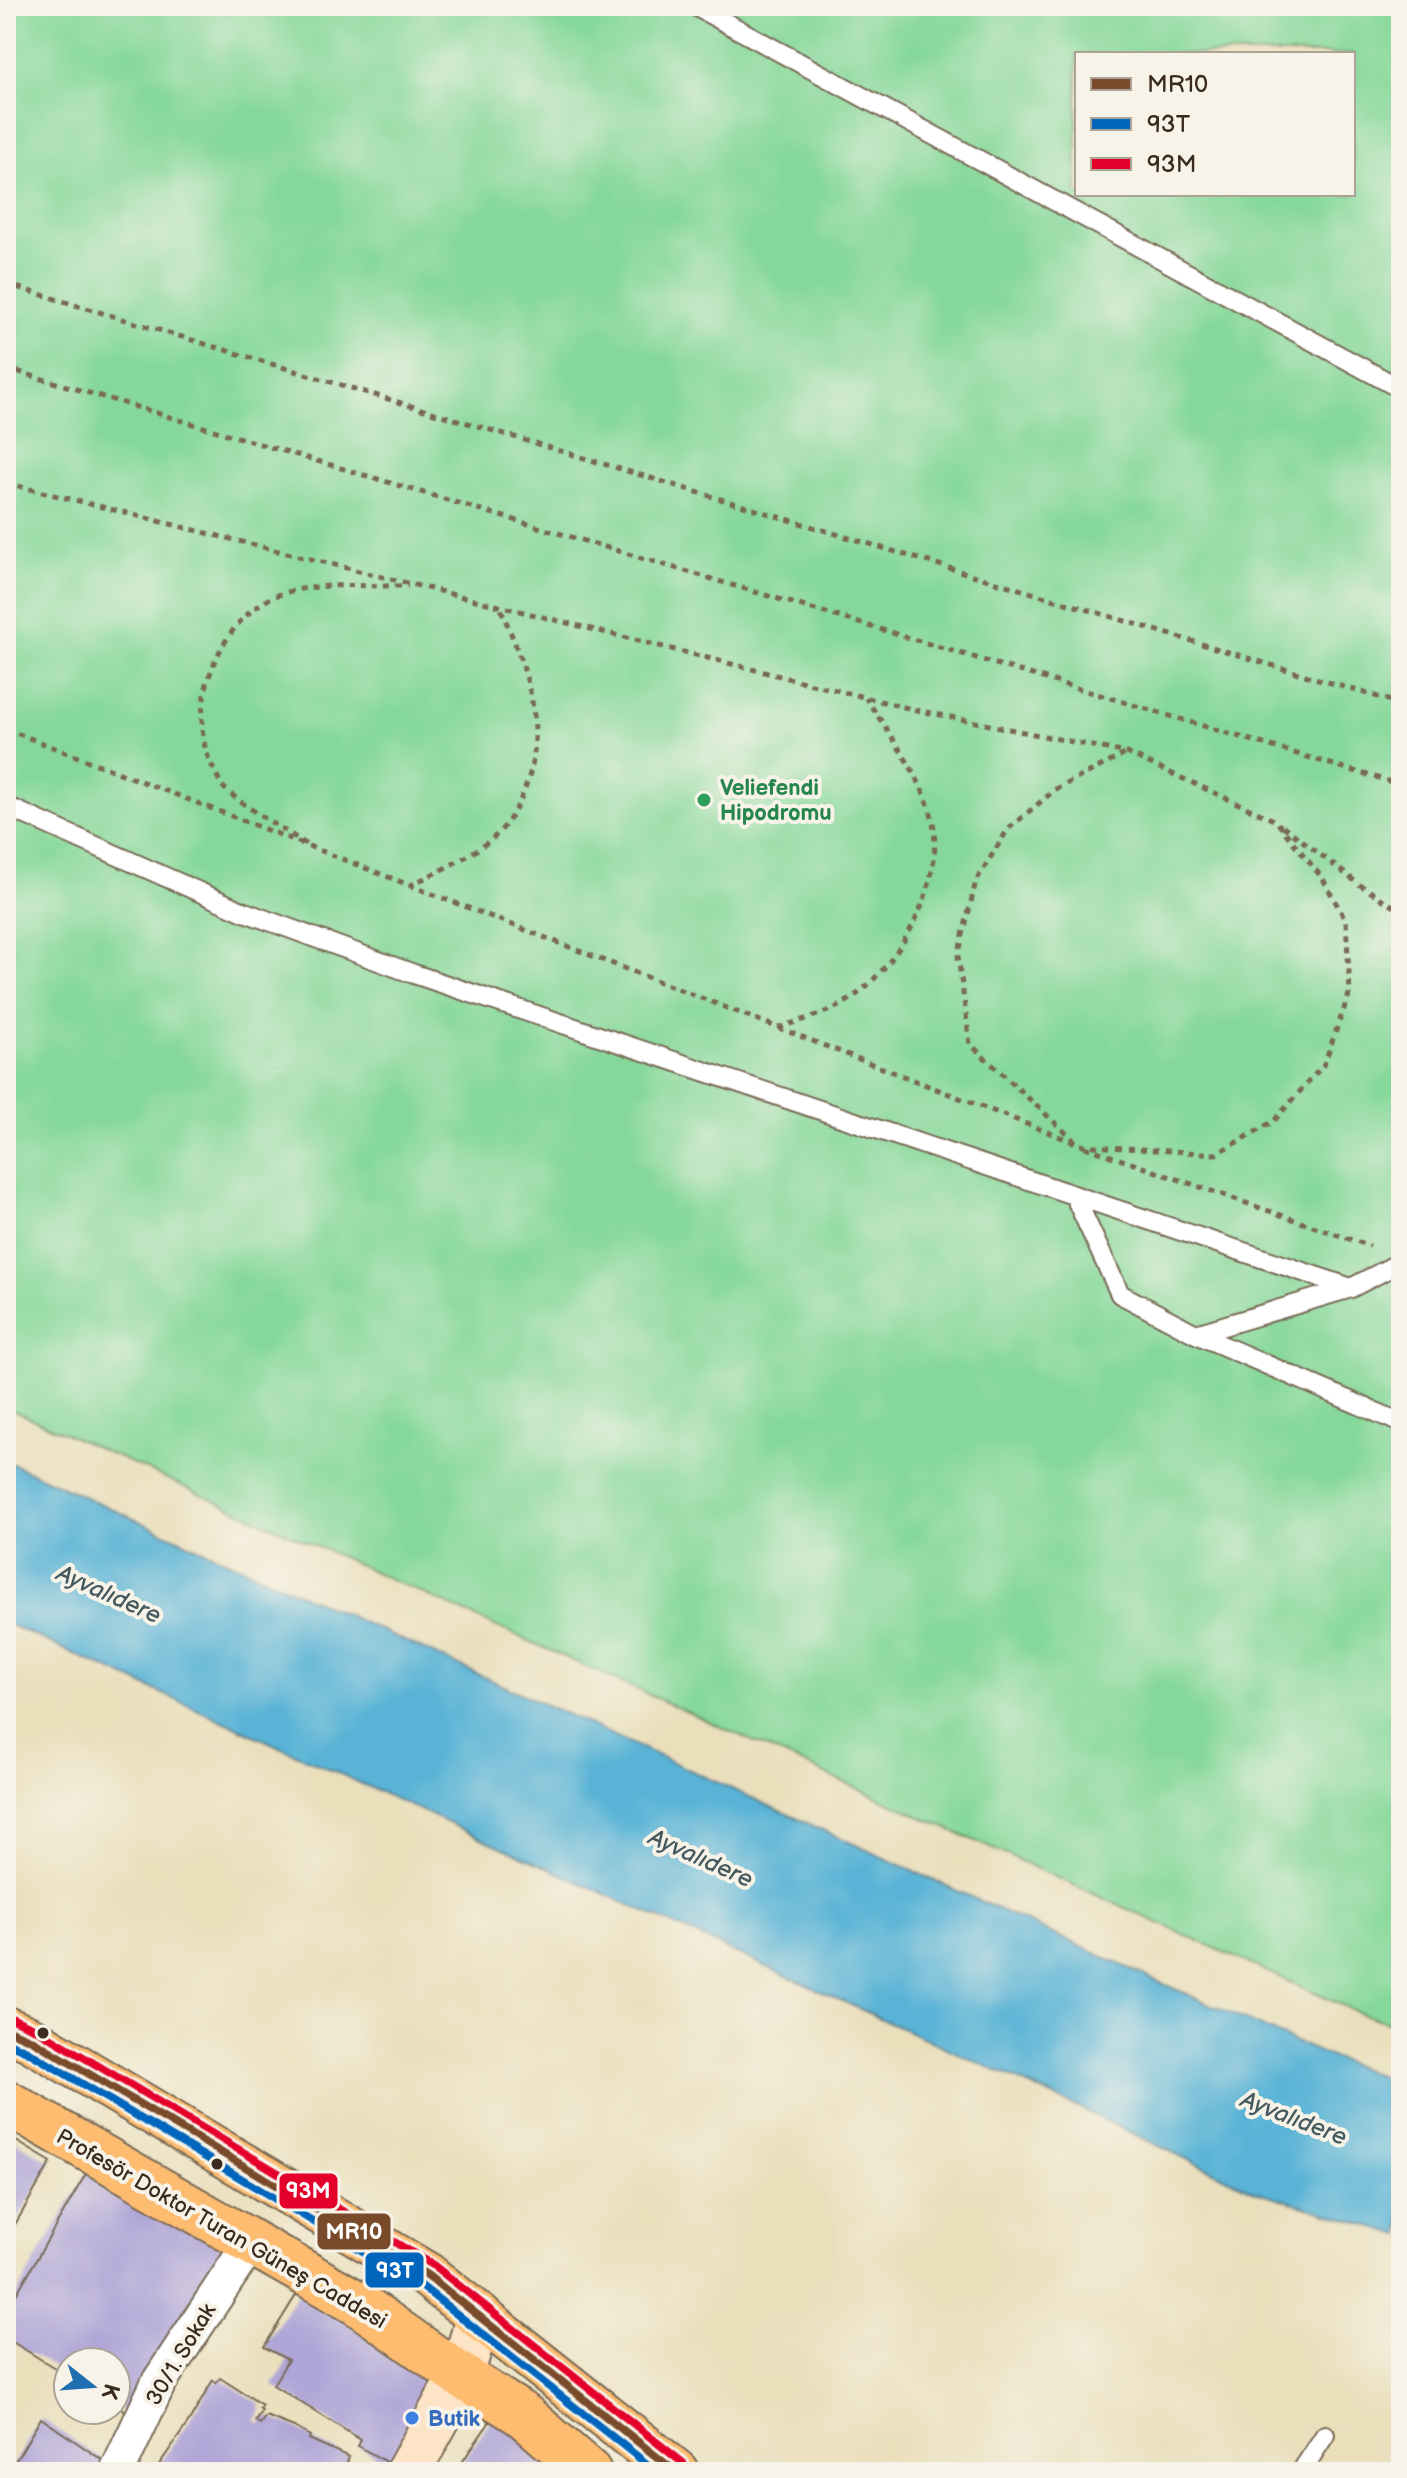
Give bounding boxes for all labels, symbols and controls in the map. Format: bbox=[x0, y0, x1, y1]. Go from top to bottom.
legend bbox=[1075, 52, 1355, 196]
text: MR10 bbox=[1147, 70, 1208, 99]
text: 93T bbox=[1147, 110, 1191, 139]
text: 93M bbox=[1147, 150, 1196, 179]
place label: Veliefendi Hipodromu bbox=[720, 775, 832, 827]
marker: Veliefendi Hipodromu bbox=[695, 791, 713, 809]
water label: Ayvalıdere bbox=[51, 1558, 166, 1630]
water label: Ayvalıdere bbox=[643, 1822, 758, 1894]
unlabelled marker bbox=[35, 2025, 51, 2041]
water label: Ayvalıdere bbox=[1236, 2085, 1351, 2152]
street label: Profesör Doktor Turan Güneş Caddesi bbox=[51, 2123, 391, 2335]
unlabelled marker bbox=[209, 2156, 225, 2172]
line badge: 93M bbox=[278, 2172, 339, 2210]
text: 93M bbox=[286, 2178, 330, 2205]
line badge: MR10 bbox=[316, 2212, 392, 2251]
text: MR10 bbox=[325, 2219, 383, 2246]
line badge: 93T bbox=[364, 2251, 425, 2289]
text: 93T bbox=[376, 2258, 415, 2285]
street label: 30/1. Sokak bbox=[140, 2299, 222, 2411]
north arrow bbox=[52, 2346, 132, 2426]
text: K bbox=[95, 2380, 125, 2403]
place label: Butik bbox=[428, 2406, 481, 2433]
marker: Butik bbox=[403, 2409, 421, 2427]

